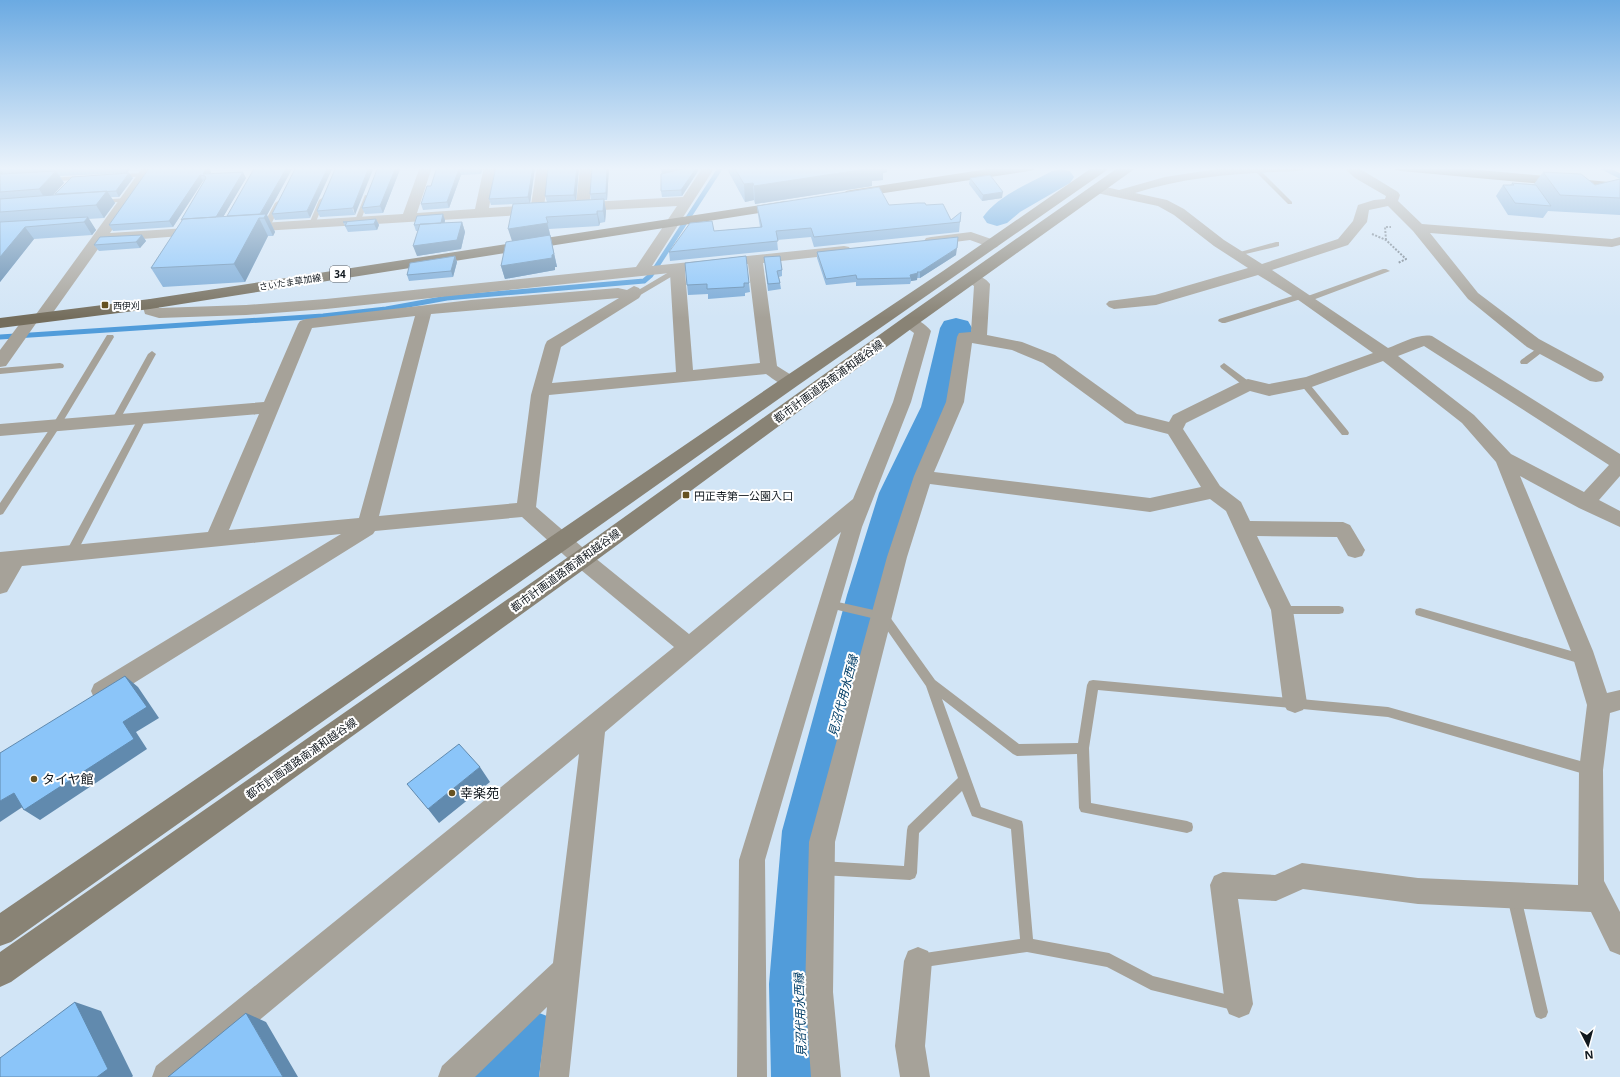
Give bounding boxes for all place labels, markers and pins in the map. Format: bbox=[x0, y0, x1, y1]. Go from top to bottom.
place label: 西伊刈 bbox=[113, 299, 140, 312]
marker: 西伊刈 bbox=[100, 300, 110, 310]
place label: 円正寺第一公園入口 bbox=[694, 488, 793, 503]
marker: 円正寺第一公園入口 bbox=[681, 490, 691, 500]
place label: タイヤ館 bbox=[42, 770, 94, 788]
marker: タイヤ館 bbox=[29, 774, 39, 784]
place label: 幸楽苑 bbox=[460, 784, 499, 802]
marker: 幸楽苑 bbox=[447, 788, 457, 798]

